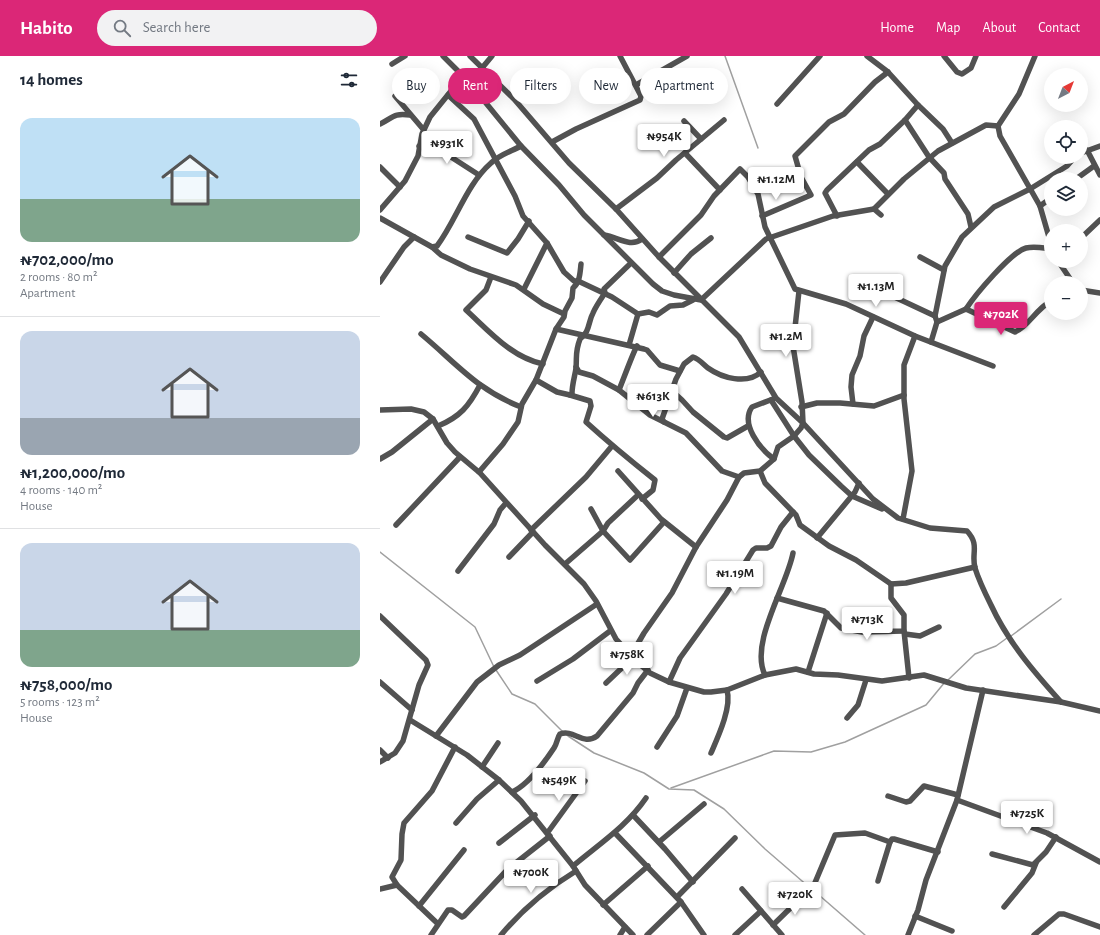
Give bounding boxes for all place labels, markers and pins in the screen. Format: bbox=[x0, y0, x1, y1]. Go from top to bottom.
pin: ₦954K bbox=[636, 124, 692, 158]
pin: ₦931K bbox=[419, 131, 475, 165]
pin: ₦1.12M bbox=[743, 167, 809, 201]
pin: ₦1.13M bbox=[843, 274, 909, 308]
pin: ₦702K bbox=[973, 302, 1029, 336]
pin: ₦1.2M bbox=[758, 324, 814, 358]
pin: ₦613K bbox=[625, 384, 681, 418]
pin: ₦1.19M bbox=[702, 561, 768, 595]
pin: ₦713K bbox=[839, 607, 895, 641]
pin: ₦758K bbox=[599, 642, 655, 676]
pin: ₦549K bbox=[531, 768, 587, 802]
pin: ₦725K bbox=[999, 801, 1055, 835]
pin: ₦700K bbox=[503, 860, 559, 894]
pin: ₦720K bbox=[767, 882, 823, 916]

